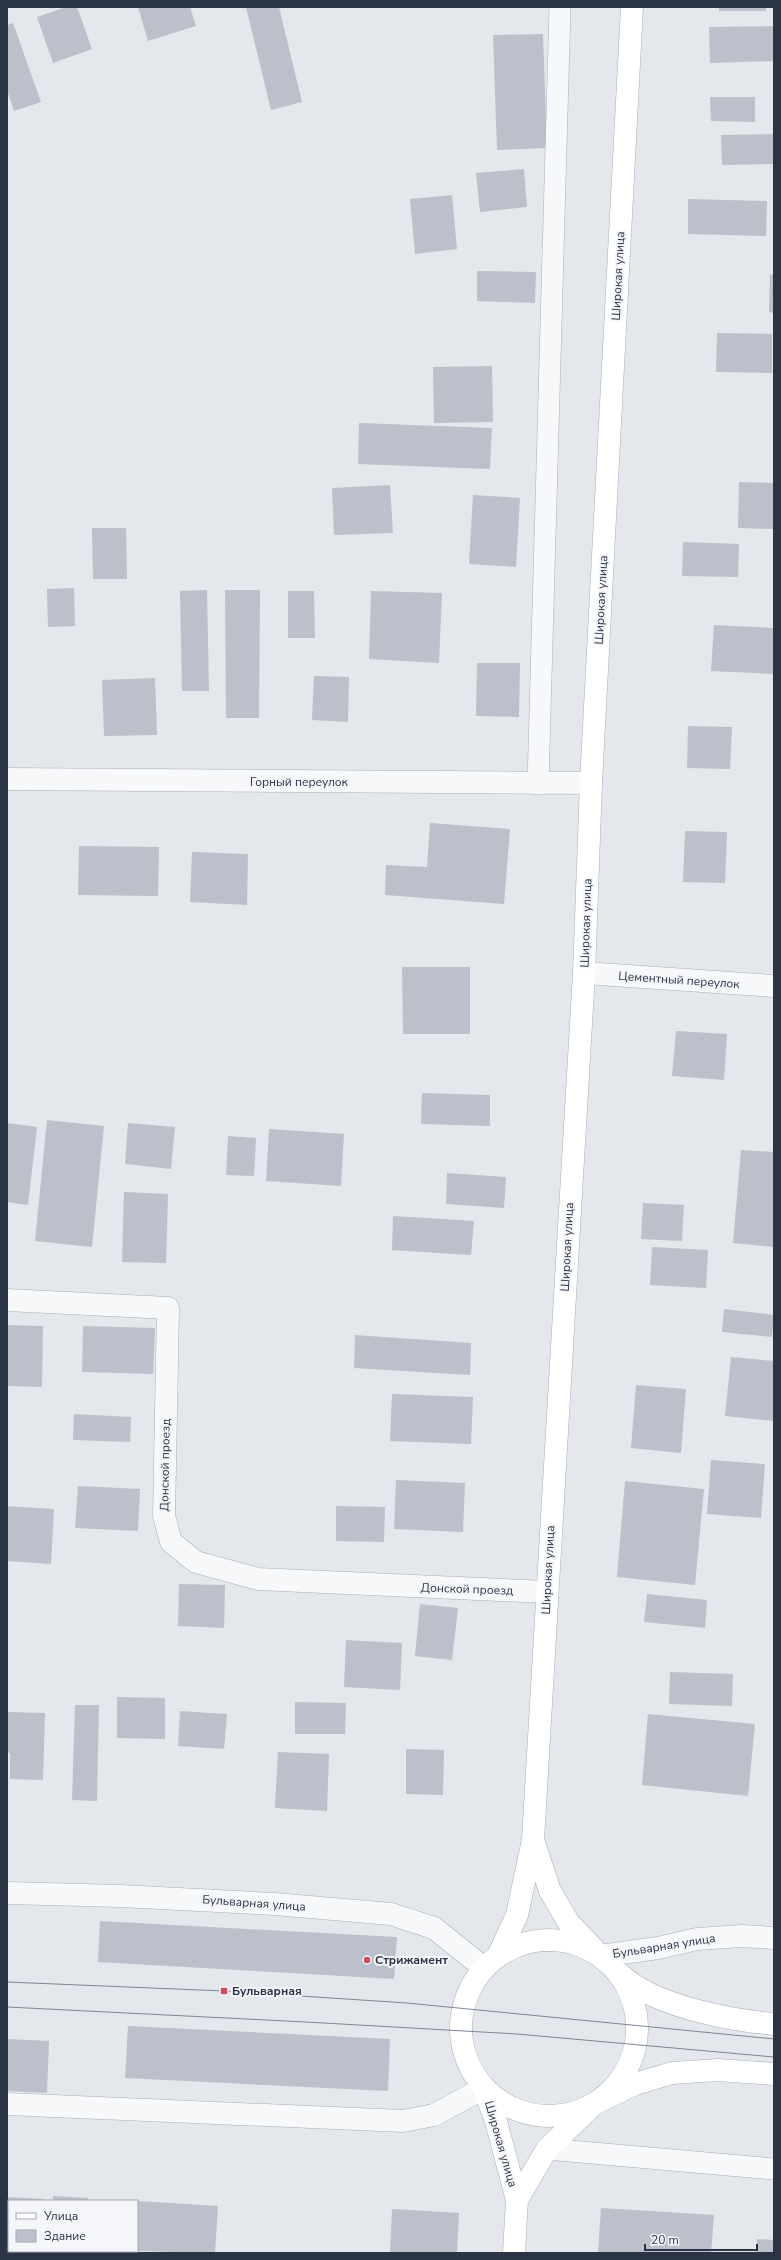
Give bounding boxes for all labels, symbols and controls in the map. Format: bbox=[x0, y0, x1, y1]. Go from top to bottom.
street label: Широкая улица bbox=[608, 231, 628, 321]
street label: Широкая улица bbox=[591, 555, 611, 645]
street label: Горный переулок bbox=[250, 774, 349, 790]
street label: Широкая улица bbox=[576, 878, 596, 968]
street label: Цементный переулок bbox=[618, 968, 741, 992]
street label: Широкая улица bbox=[557, 1202, 577, 1292]
street label: Донской проезд bbox=[156, 1419, 174, 1511]
street label: Широкая улица bbox=[538, 1525, 558, 1615]
street label: Донской проезд bbox=[420, 1579, 514, 1599]
street label: Бульварная улица bbox=[202, 1891, 306, 1915]
street label: Бульварная улица bbox=[611, 1930, 717, 1962]
place label: Стрижамент bbox=[375, 1952, 448, 1968]
marker: Стрижамент bbox=[362, 1955, 372, 1965]
place label: Бульварная bbox=[232, 1983, 302, 1999]
marker: Бульварная bbox=[219, 1986, 229, 1996]
street label: Широкая улица bbox=[481, 2099, 521, 2189]
legend bbox=[8, 2200, 138, 2252]
text: Улица bbox=[43, 2208, 78, 2224]
scale bar bbox=[645, 2226, 757, 2252]
text: Здание bbox=[44, 2228, 86, 2244]
text: 20 m bbox=[651, 2232, 679, 2248]

